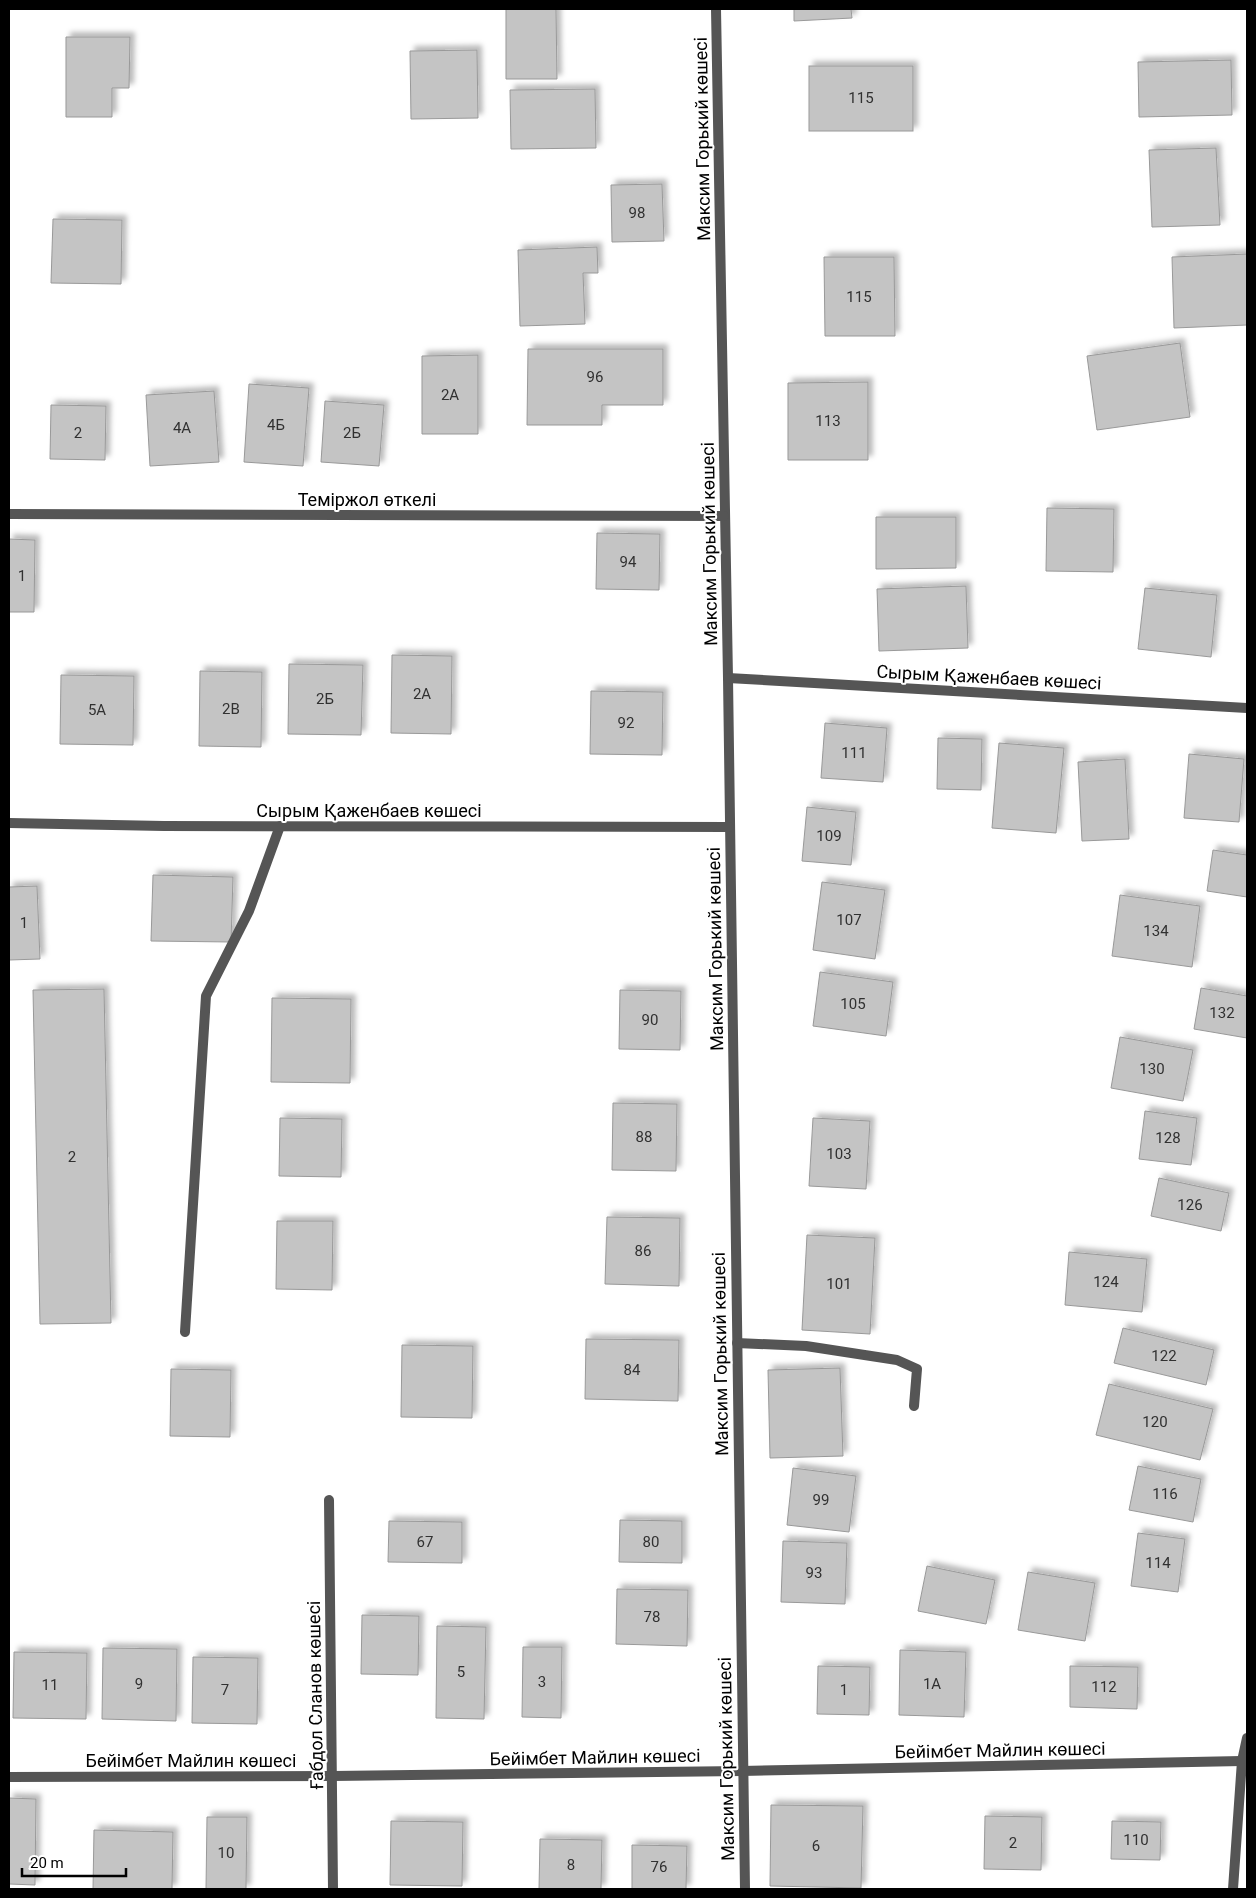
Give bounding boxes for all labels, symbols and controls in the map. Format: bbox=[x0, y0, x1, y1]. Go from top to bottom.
street label: Максим Горький көшесі bbox=[690, 37, 714, 241]
house number: 115 bbox=[848, 89, 874, 107]
house number: 98 bbox=[629, 204, 645, 222]
house number: 115 bbox=[846, 288, 872, 306]
house number: 96 bbox=[587, 368, 603, 386]
house number: 2А bbox=[441, 386, 459, 404]
house number: 113 bbox=[815, 412, 841, 430]
house number: 4Б bbox=[267, 416, 285, 434]
house number: 4А bbox=[173, 419, 191, 437]
house number: 2 bbox=[74, 424, 82, 442]
house number: 2Б bbox=[343, 424, 361, 442]
street label: Максим Горький көшесі bbox=[697, 442, 721, 646]
street label: Теміржол өткелі bbox=[298, 489, 436, 510]
house number: 94 bbox=[620, 553, 637, 571]
house number: 1 bbox=[18, 567, 26, 585]
street label: Сырым Қаженбаев көшесі bbox=[876, 661, 1102, 693]
house number: 2А bbox=[413, 685, 431, 703]
house number: 2Б bbox=[316, 690, 334, 708]
house number: 2В bbox=[222, 700, 240, 718]
house number: 5А bbox=[88, 701, 106, 719]
house number: 92 bbox=[618, 714, 634, 732]
house number: 111 bbox=[841, 744, 867, 762]
street label: Сырым Қаженбаев көшесі bbox=[256, 800, 482, 821]
house number: 109 bbox=[816, 827, 842, 845]
street label: Максим Горький көшесі bbox=[703, 847, 727, 1051]
house number: 107 bbox=[836, 911, 862, 929]
house number: 1 bbox=[20, 914, 28, 932]
house number: 134 bbox=[1143, 922, 1169, 940]
house number: 105 bbox=[840, 995, 866, 1013]
house number: 132 bbox=[1209, 1004, 1235, 1022]
house number: 90 bbox=[642, 1011, 658, 1029]
house number: 130 bbox=[1139, 1060, 1165, 1078]
house number: 88 bbox=[636, 1128, 652, 1146]
house number: 128 bbox=[1155, 1129, 1181, 1147]
house number: 103 bbox=[826, 1145, 852, 1163]
house number: 2 bbox=[68, 1148, 76, 1166]
house number: 126 bbox=[1177, 1196, 1203, 1214]
house number: 86 bbox=[635, 1242, 651, 1260]
street label: Максим Горький көшесі bbox=[708, 1252, 732, 1456]
house number: 124 bbox=[1093, 1273, 1119, 1291]
house number: 101 bbox=[826, 1275, 852, 1293]
house number: 122 bbox=[1151, 1347, 1177, 1365]
house number: 84 bbox=[624, 1361, 641, 1379]
house number: 120 bbox=[1142, 1413, 1168, 1431]
house number: 116 bbox=[1152, 1485, 1178, 1503]
house number: 99 bbox=[813, 1491, 829, 1509]
house number: 67 bbox=[417, 1533, 433, 1551]
house number: 80 bbox=[643, 1533, 659, 1551]
house number: 114 bbox=[1145, 1554, 1171, 1572]
house number: 93 bbox=[806, 1564, 822, 1582]
street label: Ғабдол Сланов көшесі bbox=[303, 1601, 327, 1789]
house number: 78 bbox=[644, 1608, 660, 1626]
street label: Максим Горький көшесі bbox=[714, 1657, 738, 1861]
house number: 5 bbox=[457, 1663, 465, 1681]
house number: 3 bbox=[538, 1673, 546, 1691]
house number: 9 bbox=[135, 1675, 143, 1693]
house number: 1А bbox=[923, 1675, 941, 1693]
house number: 11 bbox=[42, 1676, 58, 1694]
house number: 112 bbox=[1091, 1678, 1117, 1696]
house number: 7 bbox=[221, 1681, 229, 1699]
house number: 1 bbox=[840, 1681, 848, 1699]
street label: Бейімбет Майлин көшесі bbox=[894, 1738, 1106, 1762]
street label: Бейімбет Майлин көшесі bbox=[489, 1745, 701, 1769]
street label: Бейімбет Майлин көшесі bbox=[86, 1750, 296, 1771]
house number: 110 bbox=[1123, 1831, 1149, 1849]
house number: 2 bbox=[1009, 1834, 1017, 1852]
house number: 6 bbox=[812, 1837, 820, 1855]
house number: 10 bbox=[218, 1844, 234, 1862]
scale bar bbox=[22, 1846, 126, 1878]
text: 20 m bbox=[30, 1854, 64, 1872]
house number: 8 bbox=[567, 1856, 575, 1874]
house number: 76 bbox=[651, 1858, 667, 1876]

